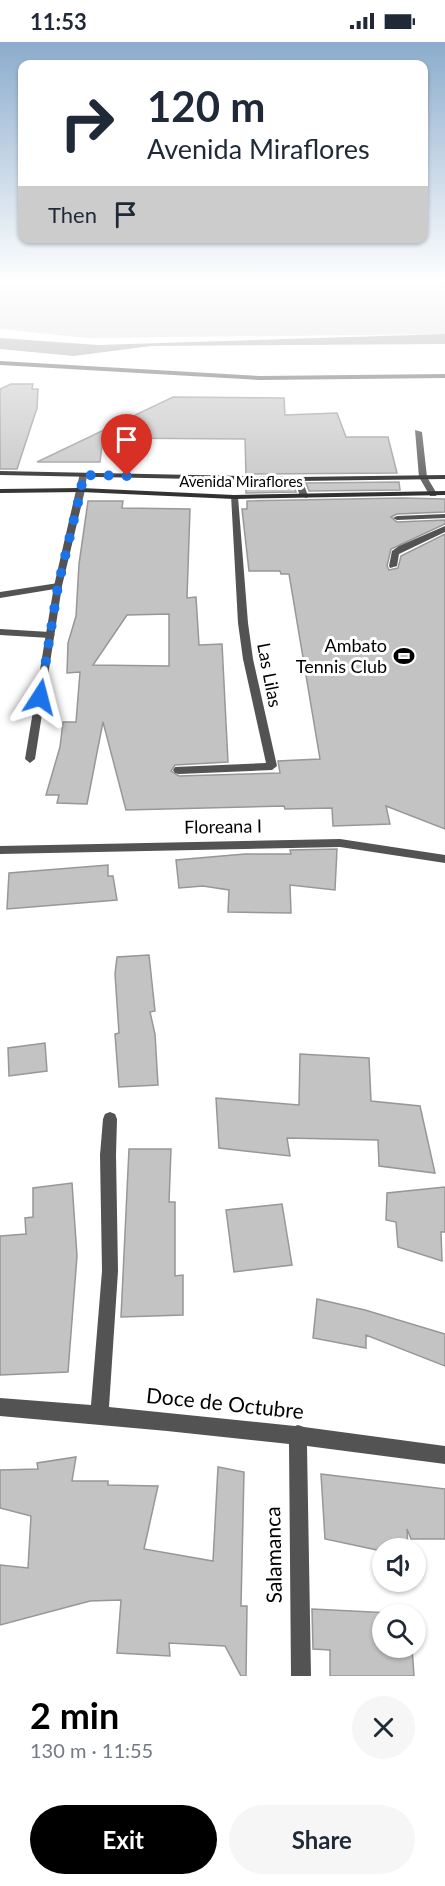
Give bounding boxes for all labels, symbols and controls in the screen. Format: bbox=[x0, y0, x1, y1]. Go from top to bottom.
text: 11:53 bbox=[30, 8, 87, 35]
text: 120 m bbox=[147, 81, 265, 131]
icon: right bbox=[48, 84, 126, 162]
text: Avenida Miraflores bbox=[147, 132, 370, 165]
icon: arrive bbox=[109, 198, 142, 231]
text: Then bbox=[48, 201, 97, 228]
pin bbox=[101, 414, 152, 476]
icon: arrive bbox=[110, 423, 143, 456]
street label: Avenida Miraflores bbox=[179, 472, 303, 490]
place label: Ambato Tennis Club bbox=[296, 634, 387, 677]
street label: Las Lilas bbox=[253, 641, 287, 709]
sports icon: Ambato Tennis Club bbox=[392, 644, 416, 668]
position arrow bbox=[8, 665, 72, 729]
street label: Floreana I bbox=[184, 814, 262, 838]
street label: Doce de Octubre bbox=[145, 1382, 305, 1423]
street label: Salamanca bbox=[259, 1506, 286, 1604]
map controls bbox=[372, 1538, 426, 1658]
button: sound bbox=[372, 1538, 426, 1592]
button: search bbox=[372, 1604, 426, 1658]
text: 2 min bbox=[30, 1693, 119, 1737]
button: close bbox=[352, 1696, 415, 1759]
text: 130 m · 11:55 bbox=[30, 1738, 153, 1762]
button: Exit bbox=[30, 1805, 217, 1874]
button: Share bbox=[229, 1805, 415, 1874]

